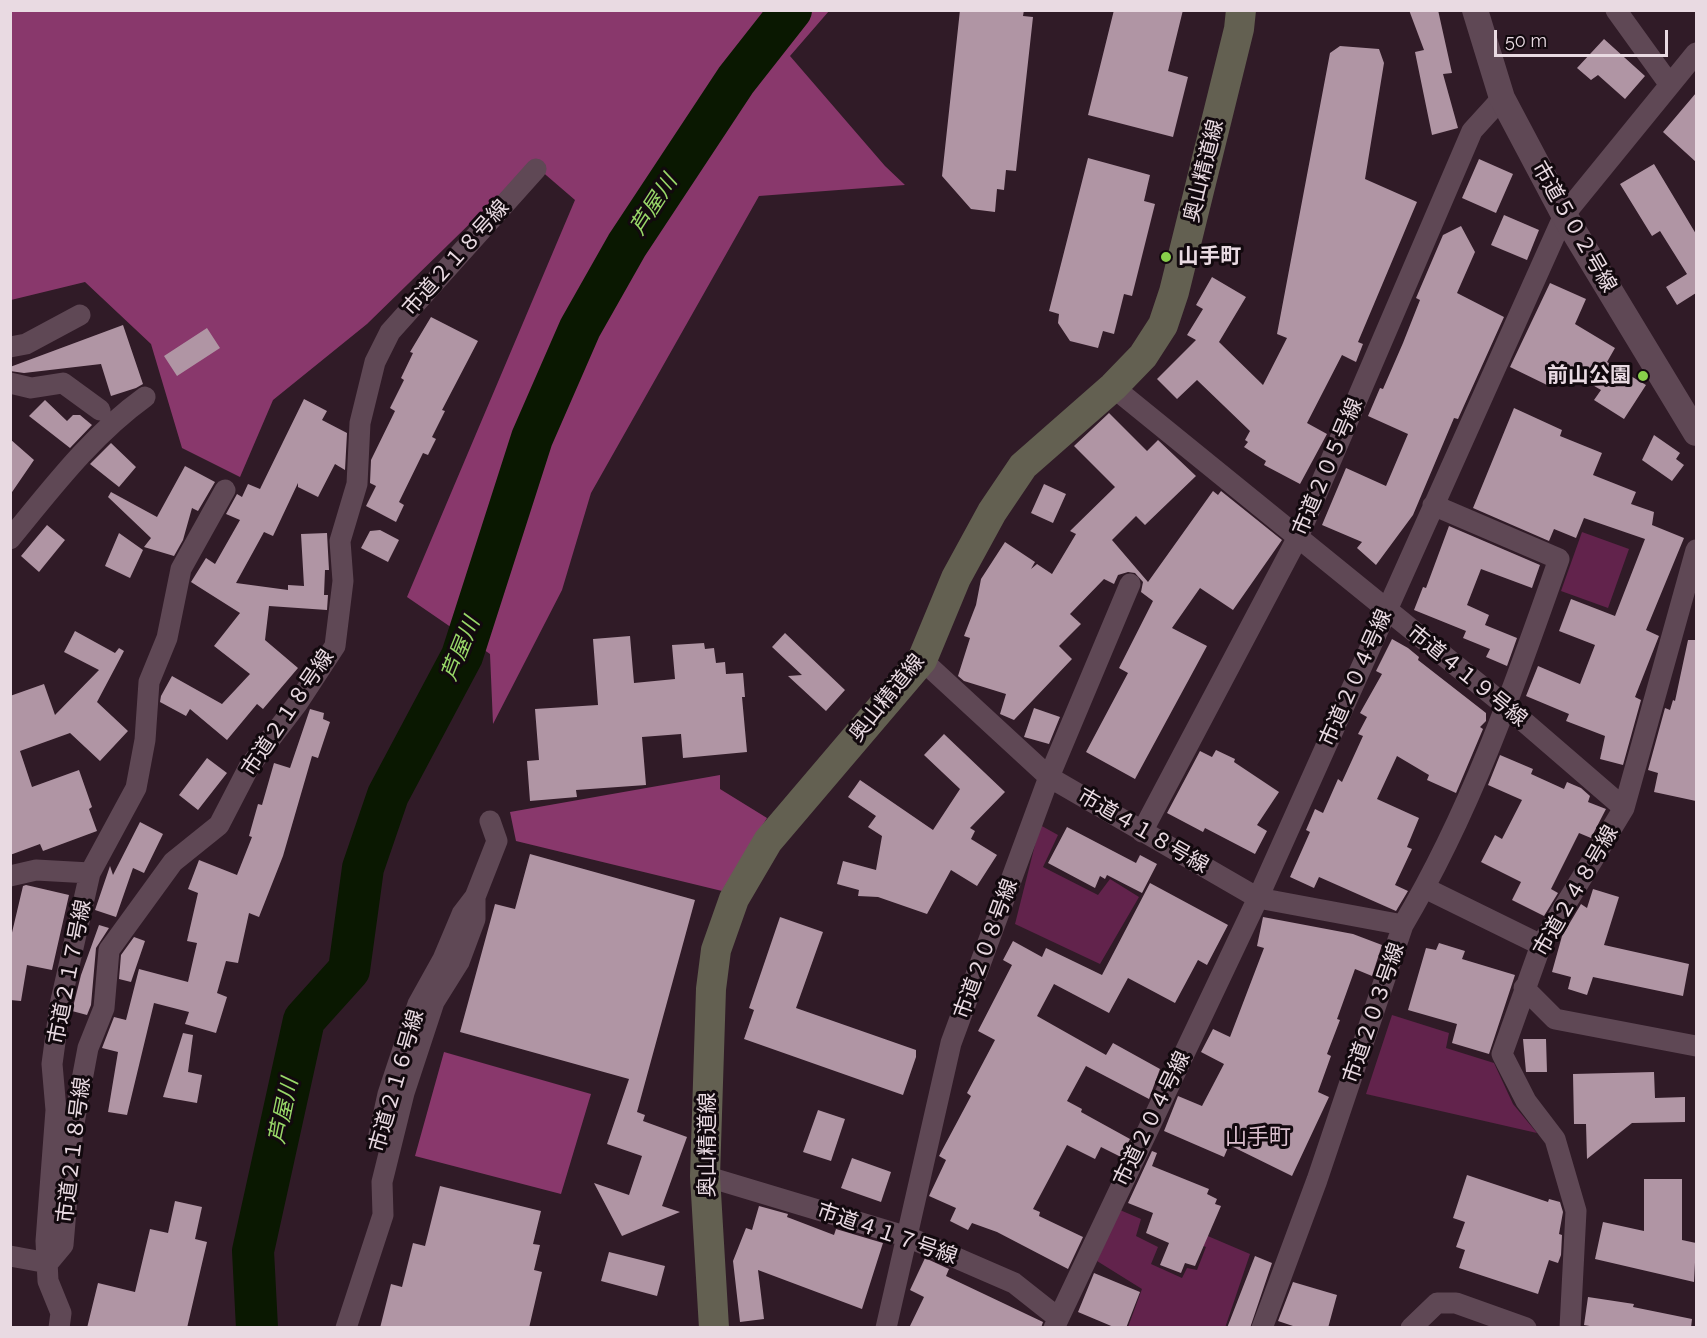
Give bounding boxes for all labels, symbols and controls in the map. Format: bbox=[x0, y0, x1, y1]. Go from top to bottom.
scale bar bbox=[1497, 18, 1671, 56]
text: 50 m bbox=[1505, 30, 1547, 51]
street label: 奥山精道線 bbox=[1179, 117, 1229, 225]
street label: 市道５０２号線 bbox=[1526, 157, 1622, 297]
water label: 芦屋川 bbox=[625, 170, 683, 240]
street label: 市道２１８号線 bbox=[397, 195, 515, 321]
place label: 山手町 bbox=[1178, 244, 1241, 270]
marker: 山手町 bbox=[1159, 250, 1173, 264]
place label: 前山公園 bbox=[1547, 363, 1631, 389]
marker: 前山公園 bbox=[1636, 369, 1650, 383]
street label: 市道２０５号線 bbox=[1288, 394, 1368, 540]
street label: 市道２０４号線 bbox=[1315, 606, 1397, 750]
water label: 芦屋川 bbox=[436, 613, 486, 685]
street label: 市道４１９号線 bbox=[1402, 620, 1532, 732]
street label: 市道２１８号線 bbox=[236, 645, 340, 781]
street label: 奥山精道線 bbox=[844, 649, 930, 747]
street label: 市道４１８号線 bbox=[1073, 783, 1213, 879]
street label: 市道２４８号線 bbox=[1528, 821, 1624, 961]
street label: 市道２０８号線 bbox=[949, 876, 1023, 1022]
street label: 市道２１７号線 bbox=[44, 897, 96, 1047]
street label: 市道２０３号線 bbox=[1338, 939, 1410, 1087]
street label: 市道２１６号線 bbox=[365, 1007, 429, 1155]
street label: 市道２０４号線 bbox=[1108, 1047, 1196, 1191]
street label: 市道２１８号線 bbox=[53, 1076, 95, 1224]
water label: 芦屋川 bbox=[264, 1076, 304, 1146]
street label: 奥山精道線 bbox=[695, 1093, 721, 1197]
district label: 山手町 bbox=[1225, 1124, 1291, 1150]
street label: 市道４１７号線 bbox=[813, 1198, 961, 1270]

